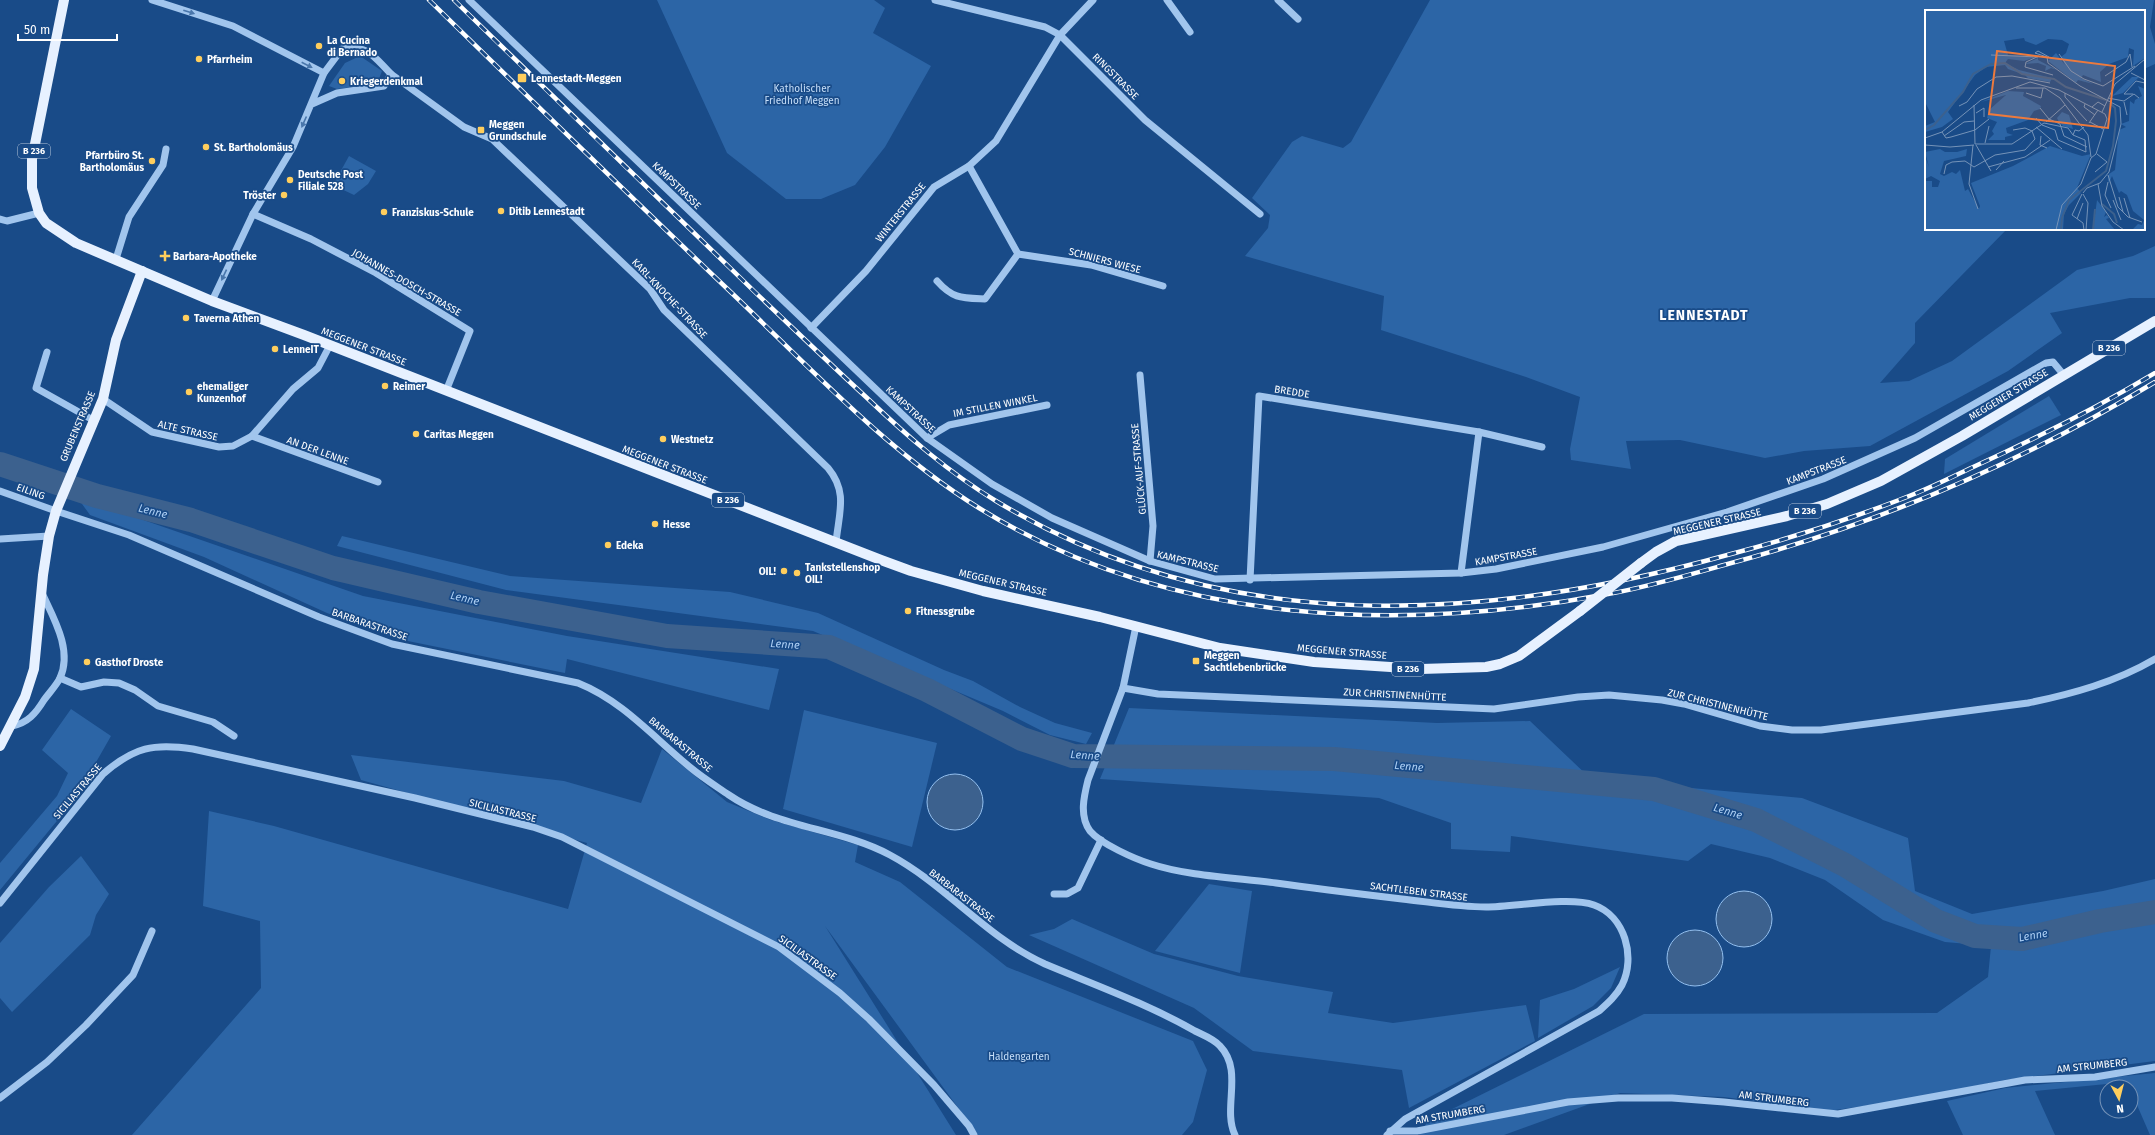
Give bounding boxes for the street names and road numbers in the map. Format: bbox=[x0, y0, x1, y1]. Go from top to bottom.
street label: RINGSTRASSE bbox=[1090, 51, 1141, 102]
road number: B 236 bbox=[18, 144, 50, 158]
street label: KAMPSTRASSE bbox=[649, 159, 703, 212]
street label: WINTERSTRASSE bbox=[873, 181, 928, 245]
street label: SCHNIERS WIESE bbox=[1067, 246, 1142, 276]
street label: JOHANNES-DOSCH-STRASSE bbox=[350, 247, 463, 319]
street label: KARL-KNOCHE-STRASSE bbox=[629, 256, 709, 341]
street label: MEGGENER STRASSE bbox=[319, 325, 408, 369]
road number: B 236 bbox=[2093, 341, 2125, 355]
street label: MEGGENER STRASSE bbox=[1967, 366, 2050, 423]
street label: BREDDE bbox=[1273, 383, 1310, 401]
street label: KAMPSTRASSE bbox=[883, 384, 938, 436]
street label: GRUBENSTRASSE bbox=[58, 389, 98, 463]
street label: IM STILLEN WINKEL bbox=[952, 392, 1038, 420]
street label: ALTE STRASSE bbox=[157, 418, 219, 444]
street label: GLÜCK-AUF-STRASSE bbox=[1127, 423, 1149, 515]
street label: AN DER LENNE bbox=[285, 434, 350, 468]
street label: MEGGENER STRASSE bbox=[620, 443, 709, 487]
street label: KAMPSTRASSE bbox=[1785, 454, 1848, 488]
street label: EILING bbox=[15, 481, 47, 503]
road number: B 236 bbox=[712, 493, 744, 507]
road number: B 236 bbox=[1789, 504, 1821, 518]
street label: MEGGENER STRASSE bbox=[1672, 506, 1763, 538]
street label: KAMPSTRASSE bbox=[1474, 546, 1538, 568]
street label: KAMPSTRASSE bbox=[1156, 548, 1220, 575]
street label: MEGGENER STRASSE bbox=[957, 567, 1048, 599]
street label: BARBARASTRASSE bbox=[330, 606, 409, 644]
street label: MEGGENER STRASSE bbox=[1296, 642, 1387, 662]
road number: B 236 bbox=[1392, 662, 1424, 676]
street label: ZUR CHRISTINENHÜTTE bbox=[1343, 684, 1447, 704]
street label: ZUR CHRISTINENHÜTTE bbox=[1666, 685, 1770, 723]
street label: BARBARASTRASSE bbox=[646, 715, 715, 775]
street label: SICILIASTRASSE bbox=[51, 761, 105, 822]
street label: SICILIASTRASSE bbox=[468, 797, 538, 825]
street label: BARBARASTRASSE bbox=[926, 867, 996, 925]
street label: SACHTLEBEN STRASSE bbox=[1369, 880, 1468, 904]
street label: SICILIASTRASSE bbox=[776, 933, 839, 983]
street label: AM STRUMBERG bbox=[2056, 1056, 2128, 1076]
street label: AM STRUMBERG bbox=[1738, 1089, 1810, 1109]
street label: AM STRUMBERG bbox=[1414, 1103, 1486, 1127]

